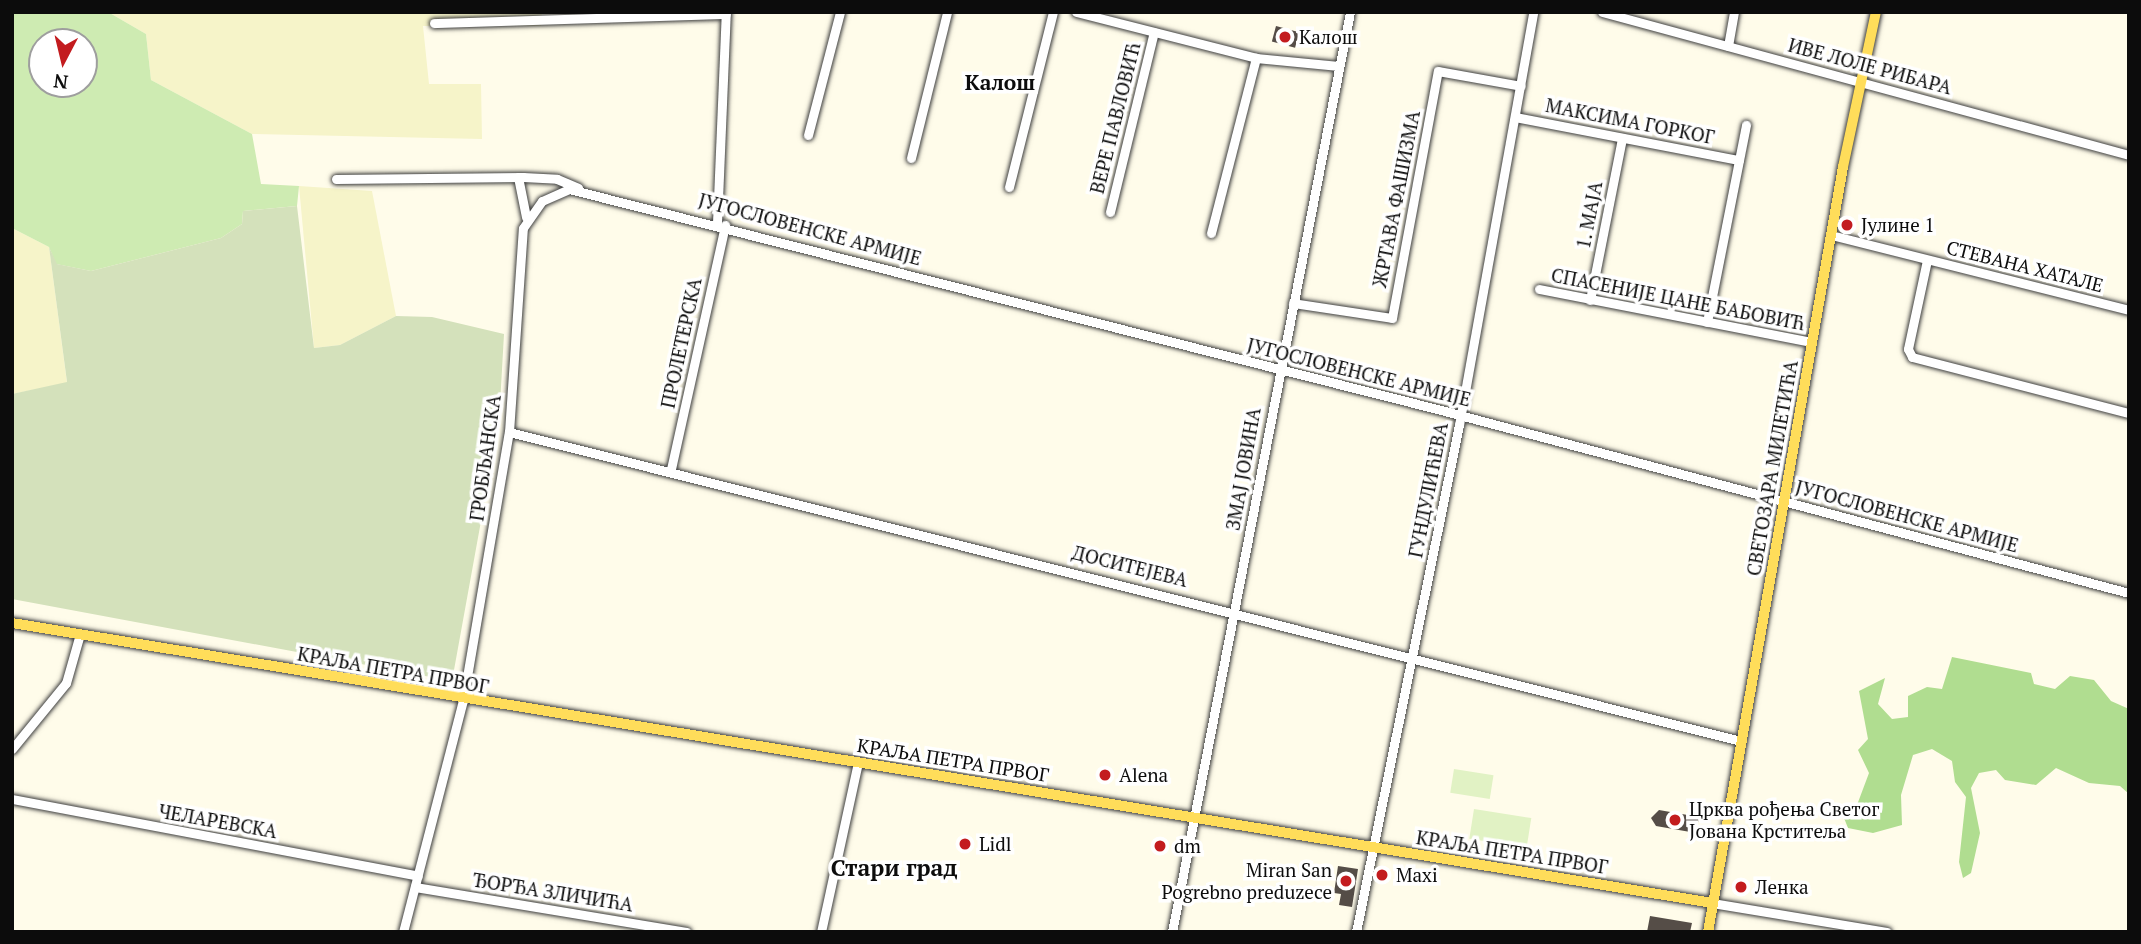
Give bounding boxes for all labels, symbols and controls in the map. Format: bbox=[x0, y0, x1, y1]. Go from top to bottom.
place label: Калош bbox=[1299, 26, 1358, 48]
north arrow bbox=[28, 28, 98, 98]
marker: Калош bbox=[1277, 29, 1293, 45]
street label: ИВЕ ЛОЛЕ РИБАРА bbox=[1786, 33, 1954, 99]
street label: ВЕРЕ ПАВЛОВИЋ bbox=[1085, 40, 1145, 196]
text: N bbox=[52, 69, 69, 96]
district label: Калош bbox=[965, 69, 1035, 95]
street label: МАКСИМА ГОРКОГ bbox=[1544, 93, 1716, 149]
street label: ЖРТАВА ФАШИЗМА bbox=[1368, 108, 1424, 290]
street label: 1. МАЈА bbox=[1571, 179, 1607, 251]
street label: ЈУГОСЛОВЕНСКЕ АРМИЈЕ bbox=[696, 188, 924, 270]
place label: Јулине 1 bbox=[1861, 214, 1935, 236]
marker: Јулине 1 bbox=[1839, 217, 1855, 233]
street label: СТЕВАНА ХАТАЛЕ bbox=[1944, 235, 2106, 297]
street label: СПАСЕНИЈЕ ЦАНЕ БАБОВИЋ bbox=[1549, 263, 1807, 335]
street label: ПРОЛЕТЕРСКА bbox=[656, 276, 706, 410]
street label: ЈУГОСЛОВЕНСКЕ АРМИЈЕ bbox=[1245, 333, 1473, 411]
street label: СВЕТОЗАРА МИЛЕТИЋА bbox=[1742, 358, 1802, 578]
street label: ГРОБЉАНСКА bbox=[465, 393, 505, 523]
street label: ЗМАЈ ЈОВИНА bbox=[1221, 406, 1265, 532]
street label: ГУНДУЛИЋЕВА bbox=[1404, 420, 1452, 560]
street label: ЈУГОСЛОВЕНСКЕ АРМИЈЕ bbox=[1793, 475, 2021, 557]
street label: ДОСИТЕЈЕВА bbox=[1070, 541, 1190, 591]
street label: КРАЉА ПЕТРА ПРВОГ bbox=[295, 642, 491, 698]
street label: КРАЉА ПЕТРА ПРВОГ bbox=[855, 734, 1051, 786]
place label: Alena bbox=[1119, 764, 1168, 786]
marker: Alena bbox=[1097, 767, 1113, 783]
place label: Црква рођења Светог Јована Крститеља bbox=[1689, 798, 1879, 842]
street label: ЧЕЛАРЕВСКА bbox=[157, 799, 279, 843]
marker: Црква рођења Светог Јована Крститеља bbox=[1667, 812, 1683, 828]
street label: КРАЉА ПЕТРА ПРВОГ bbox=[1414, 826, 1610, 878]
place label: Lidl bbox=[979, 833, 1011, 855]
place label: dm bbox=[1174, 835, 1201, 857]
marker: Lidl bbox=[957, 836, 973, 852]
marker: dm bbox=[1152, 838, 1168, 854]
district label: Стари град bbox=[831, 854, 957, 882]
place label: Miran San Pogrebno preduzece bbox=[1161, 859, 1332, 903]
place label: Maxi bbox=[1396, 864, 1438, 886]
marker: Maxi bbox=[1374, 867, 1390, 883]
street label: ЂОРЂА ЗЛИЧИЋА bbox=[471, 868, 635, 916]
marker: Miran San Pogrebno preduzece bbox=[1338, 873, 1354, 889]
place label: Ленка bbox=[1755, 876, 1809, 898]
marker: Ленка bbox=[1733, 879, 1749, 895]

